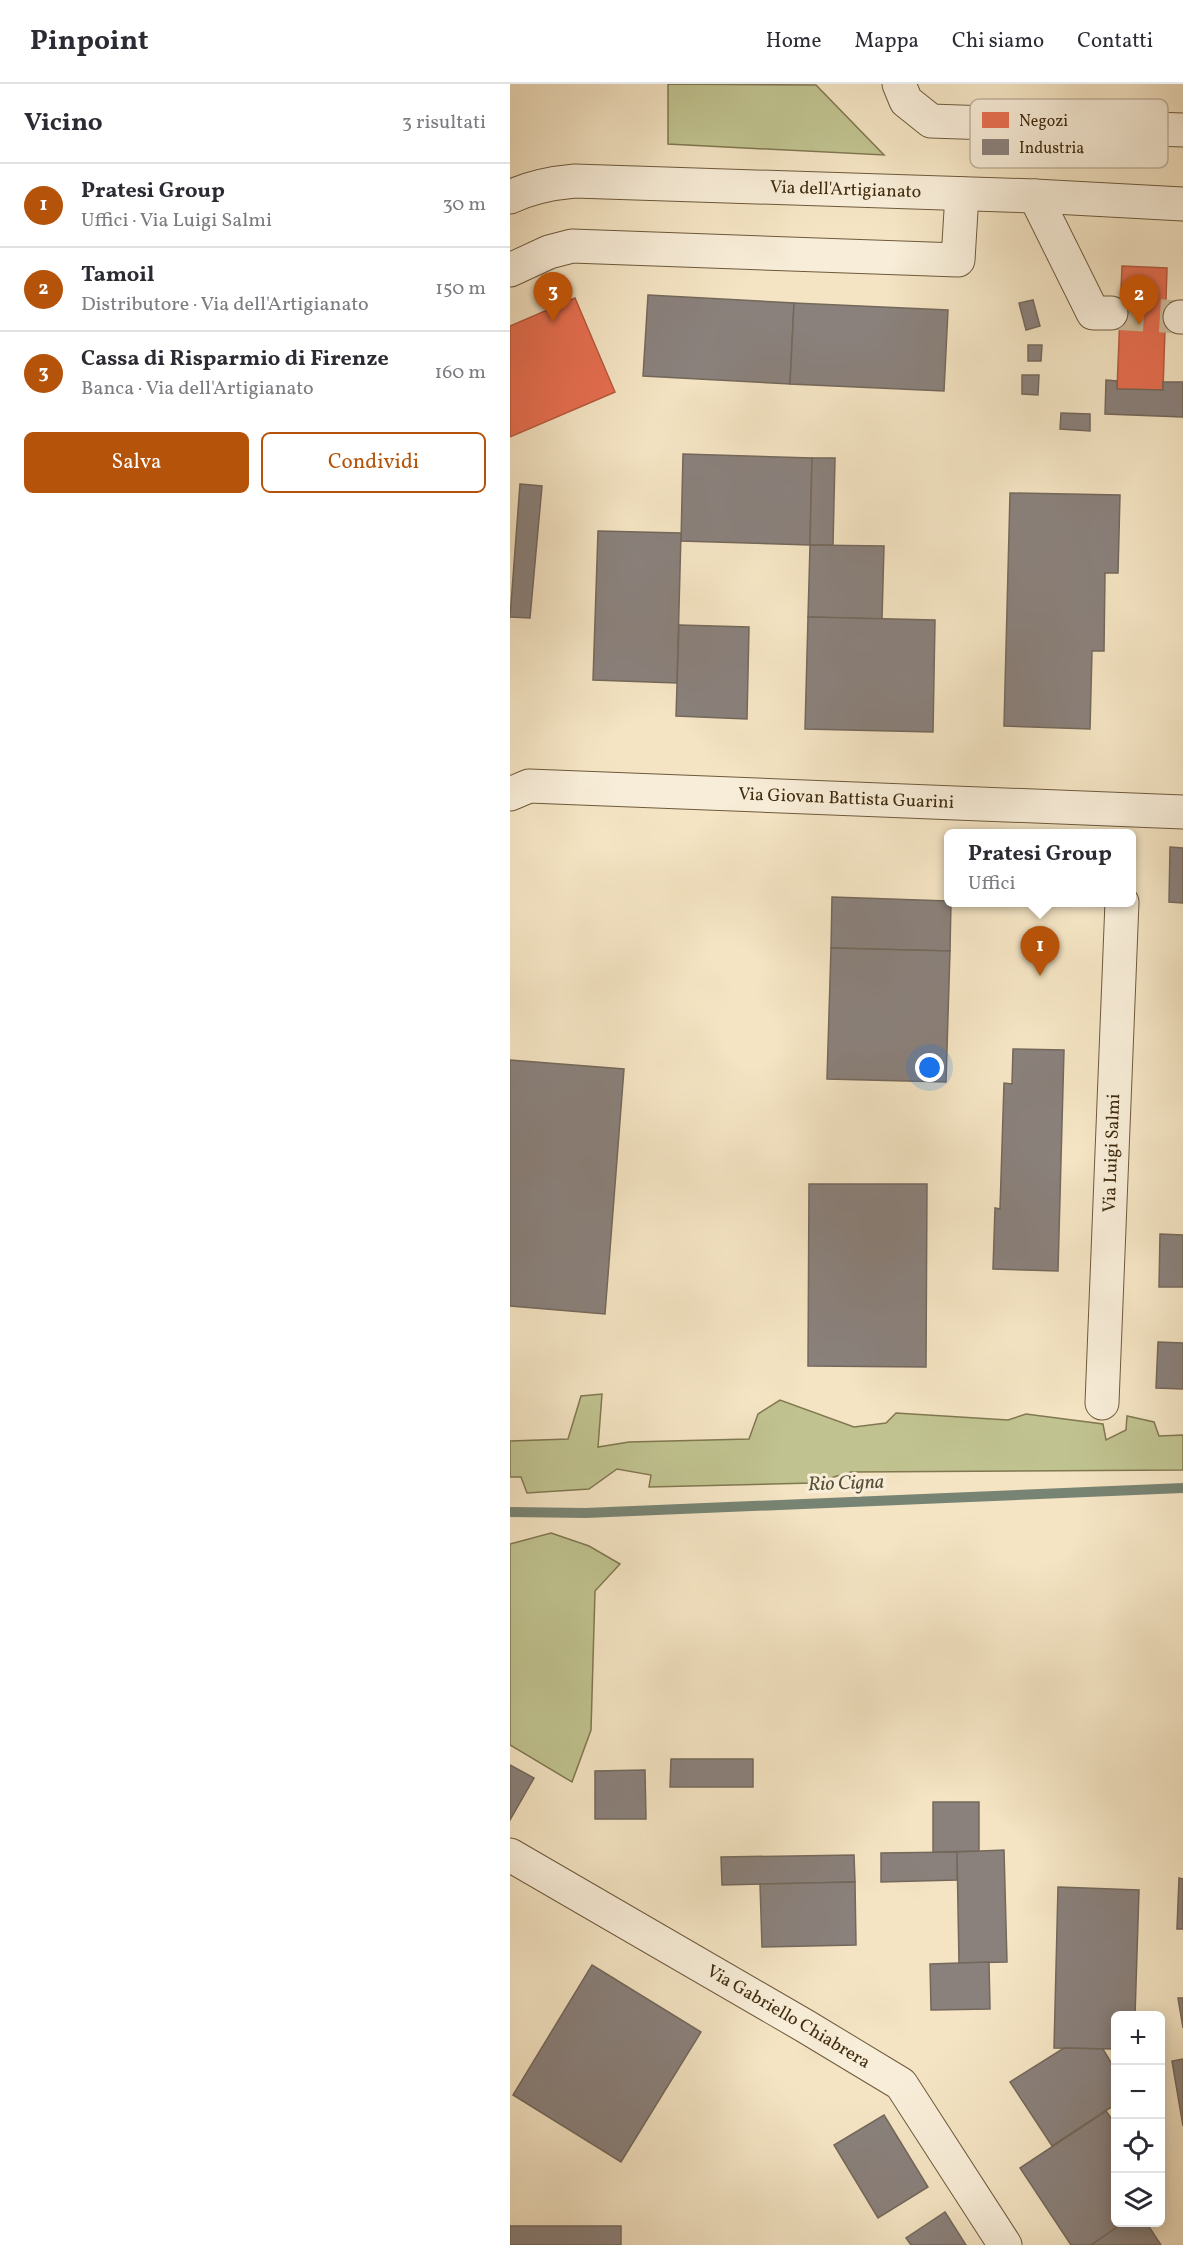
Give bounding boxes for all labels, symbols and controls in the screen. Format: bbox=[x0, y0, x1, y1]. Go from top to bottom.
text: Pinpoint bbox=[30, 22, 148, 61]
text: Home bbox=[766, 27, 821, 56]
text: Mappa bbox=[854, 27, 919, 56]
text: Chi siamo bbox=[952, 27, 1044, 56]
text: Contatti bbox=[1077, 27, 1153, 56]
legend bbox=[970, 99, 1168, 168]
text: Vicino bbox=[24, 105, 103, 141]
text: 3 risultati bbox=[402, 109, 486, 137]
text: Negozi bbox=[1019, 111, 1068, 133]
text: Industria bbox=[1019, 138, 1084, 160]
street label: Via dell'Artigianato bbox=[769, 175, 922, 205]
text: Pratesi Group bbox=[81, 176, 225, 207]
text: 1 bbox=[39, 191, 48, 219]
text: 30 m bbox=[442, 191, 486, 219]
text: Uffici · Via Luigi Salmi bbox=[81, 207, 272, 235]
text: Tamoil bbox=[81, 260, 155, 291]
pin: 3 bbox=[534, 272, 573, 322]
text: 2 bbox=[38, 275, 49, 303]
text: 150 m bbox=[435, 275, 486, 303]
pin: 2 bbox=[1120, 276, 1158, 325]
text: Distributore · Via dell'Artigianato bbox=[81, 291, 369, 319]
text: Cassa di Risparmio di Firenze bbox=[81, 344, 389, 375]
text: 3 bbox=[38, 359, 49, 387]
text: 160 m bbox=[434, 359, 486, 387]
text: Banca · Via dell'Artigianato bbox=[81, 375, 314, 403]
button: Salva bbox=[24, 432, 249, 493]
button: Condividi bbox=[261, 432, 486, 493]
street label: Via Giovan Battista Guarini bbox=[738, 782, 955, 815]
popup bbox=[944, 829, 1136, 907]
text: Pratesi Group bbox=[968, 839, 1112, 870]
text: Uffici bbox=[968, 870, 1016, 898]
pin: 1 bbox=[1020, 926, 1060, 976]
your location bbox=[915, 1053, 944, 1082]
street label: Via Luigi Salmi bbox=[1097, 1093, 1127, 1213]
water label: Rio Cigna bbox=[807, 1469, 885, 1499]
street label: Via Gabriello Chiabrera bbox=[702, 1959, 875, 2075]
map controls bbox=[1111, 2011, 1165, 2227]
button: + bbox=[1111, 2011, 1165, 2065]
button: − bbox=[1111, 2065, 1165, 2119]
button: locate bbox=[1111, 2119, 1165, 2173]
button: layers bbox=[1111, 2173, 1165, 2227]

